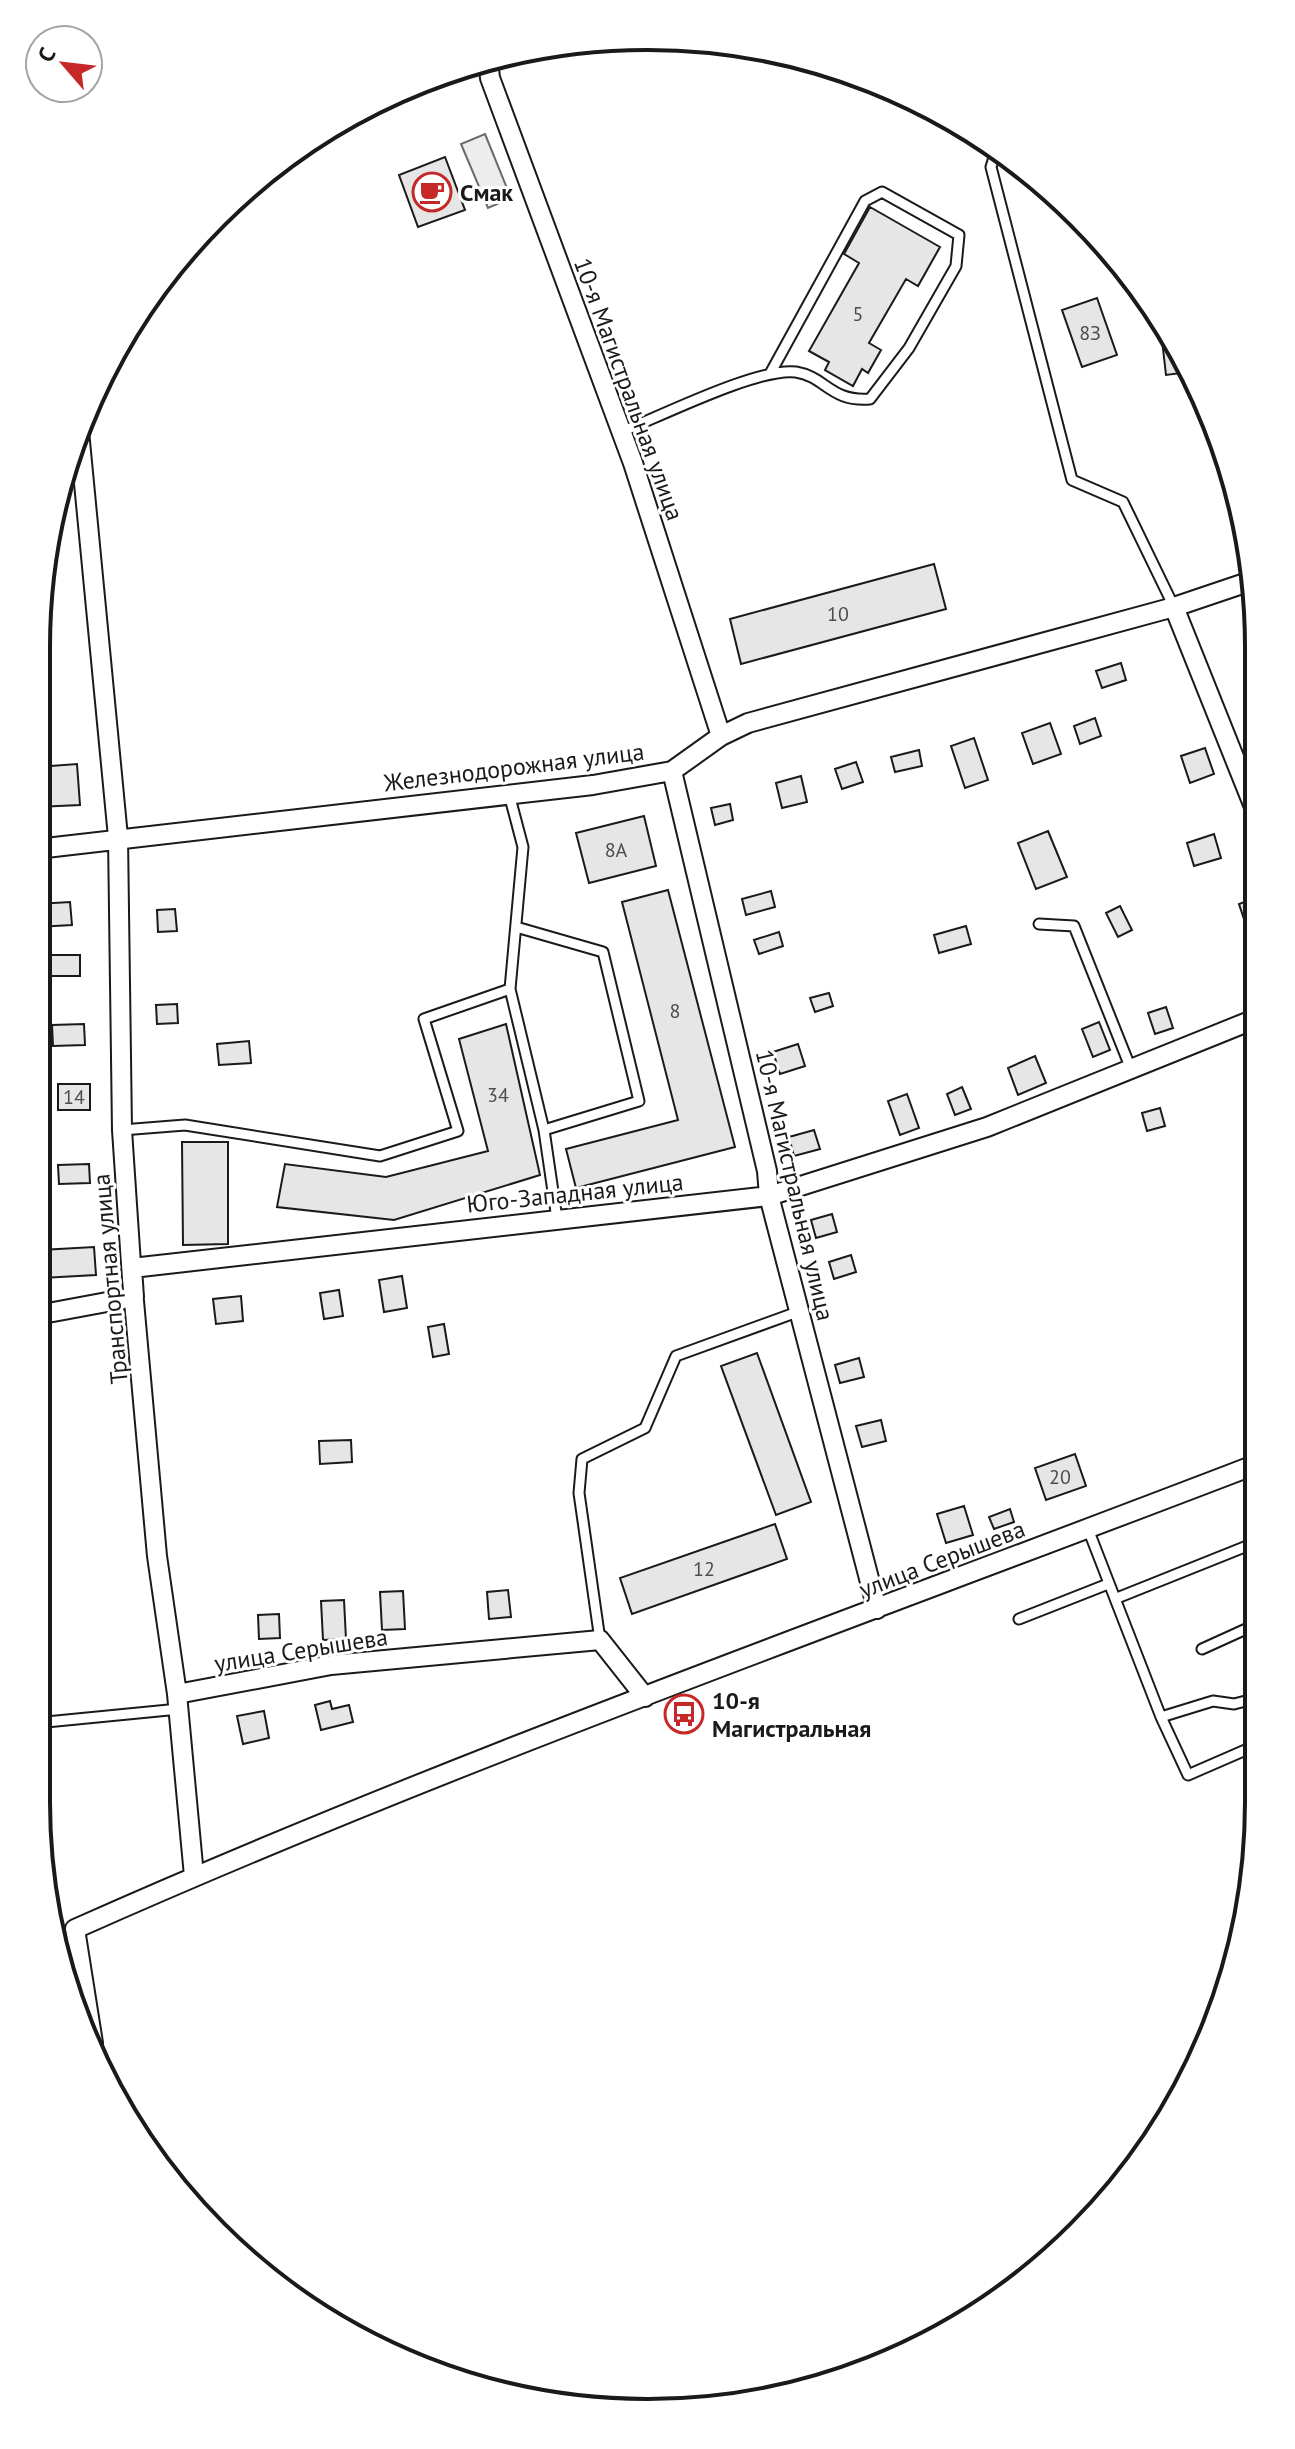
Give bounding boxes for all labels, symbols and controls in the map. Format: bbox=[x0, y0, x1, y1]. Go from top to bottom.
north arrow bbox=[24, 24, 104, 104]
text: С bbox=[31, 43, 62, 67]
cafe icon: Смак bbox=[411, 171, 453, 213]
place label: Смак bbox=[460, 177, 513, 208]
street label: 10-я Магистральная улица bbox=[567, 253, 691, 525]
house number: 5 bbox=[853, 301, 863, 327]
house number: 8З bbox=[1079, 320, 1101, 346]
house number: 10 bbox=[827, 601, 849, 627]
street label: Железнодорожная улица bbox=[381, 736, 646, 798]
house number: 8А bbox=[605, 837, 628, 863]
house number: 8 bbox=[670, 998, 680, 1024]
street label: 10-я Магистральная улица bbox=[749, 1046, 841, 1324]
house number: 34 bbox=[487, 1082, 509, 1108]
house number: 14 bbox=[63, 1084, 85, 1110]
street label: Юго-Западная улица bbox=[465, 1166, 685, 1220]
street label: Транспортная улица bbox=[85, 1173, 135, 1385]
house number: 20 bbox=[1049, 1464, 1071, 1490]
street label: улица Серышева bbox=[855, 1513, 1029, 1605]
house number: 12 bbox=[693, 1556, 715, 1582]
street label: улица Серышева bbox=[212, 1621, 390, 1679]
place label: 10-я Магистральная bbox=[712, 1685, 871, 1744]
bus stop icon: 10-я Магистральная bbox=[663, 1693, 705, 1735]

